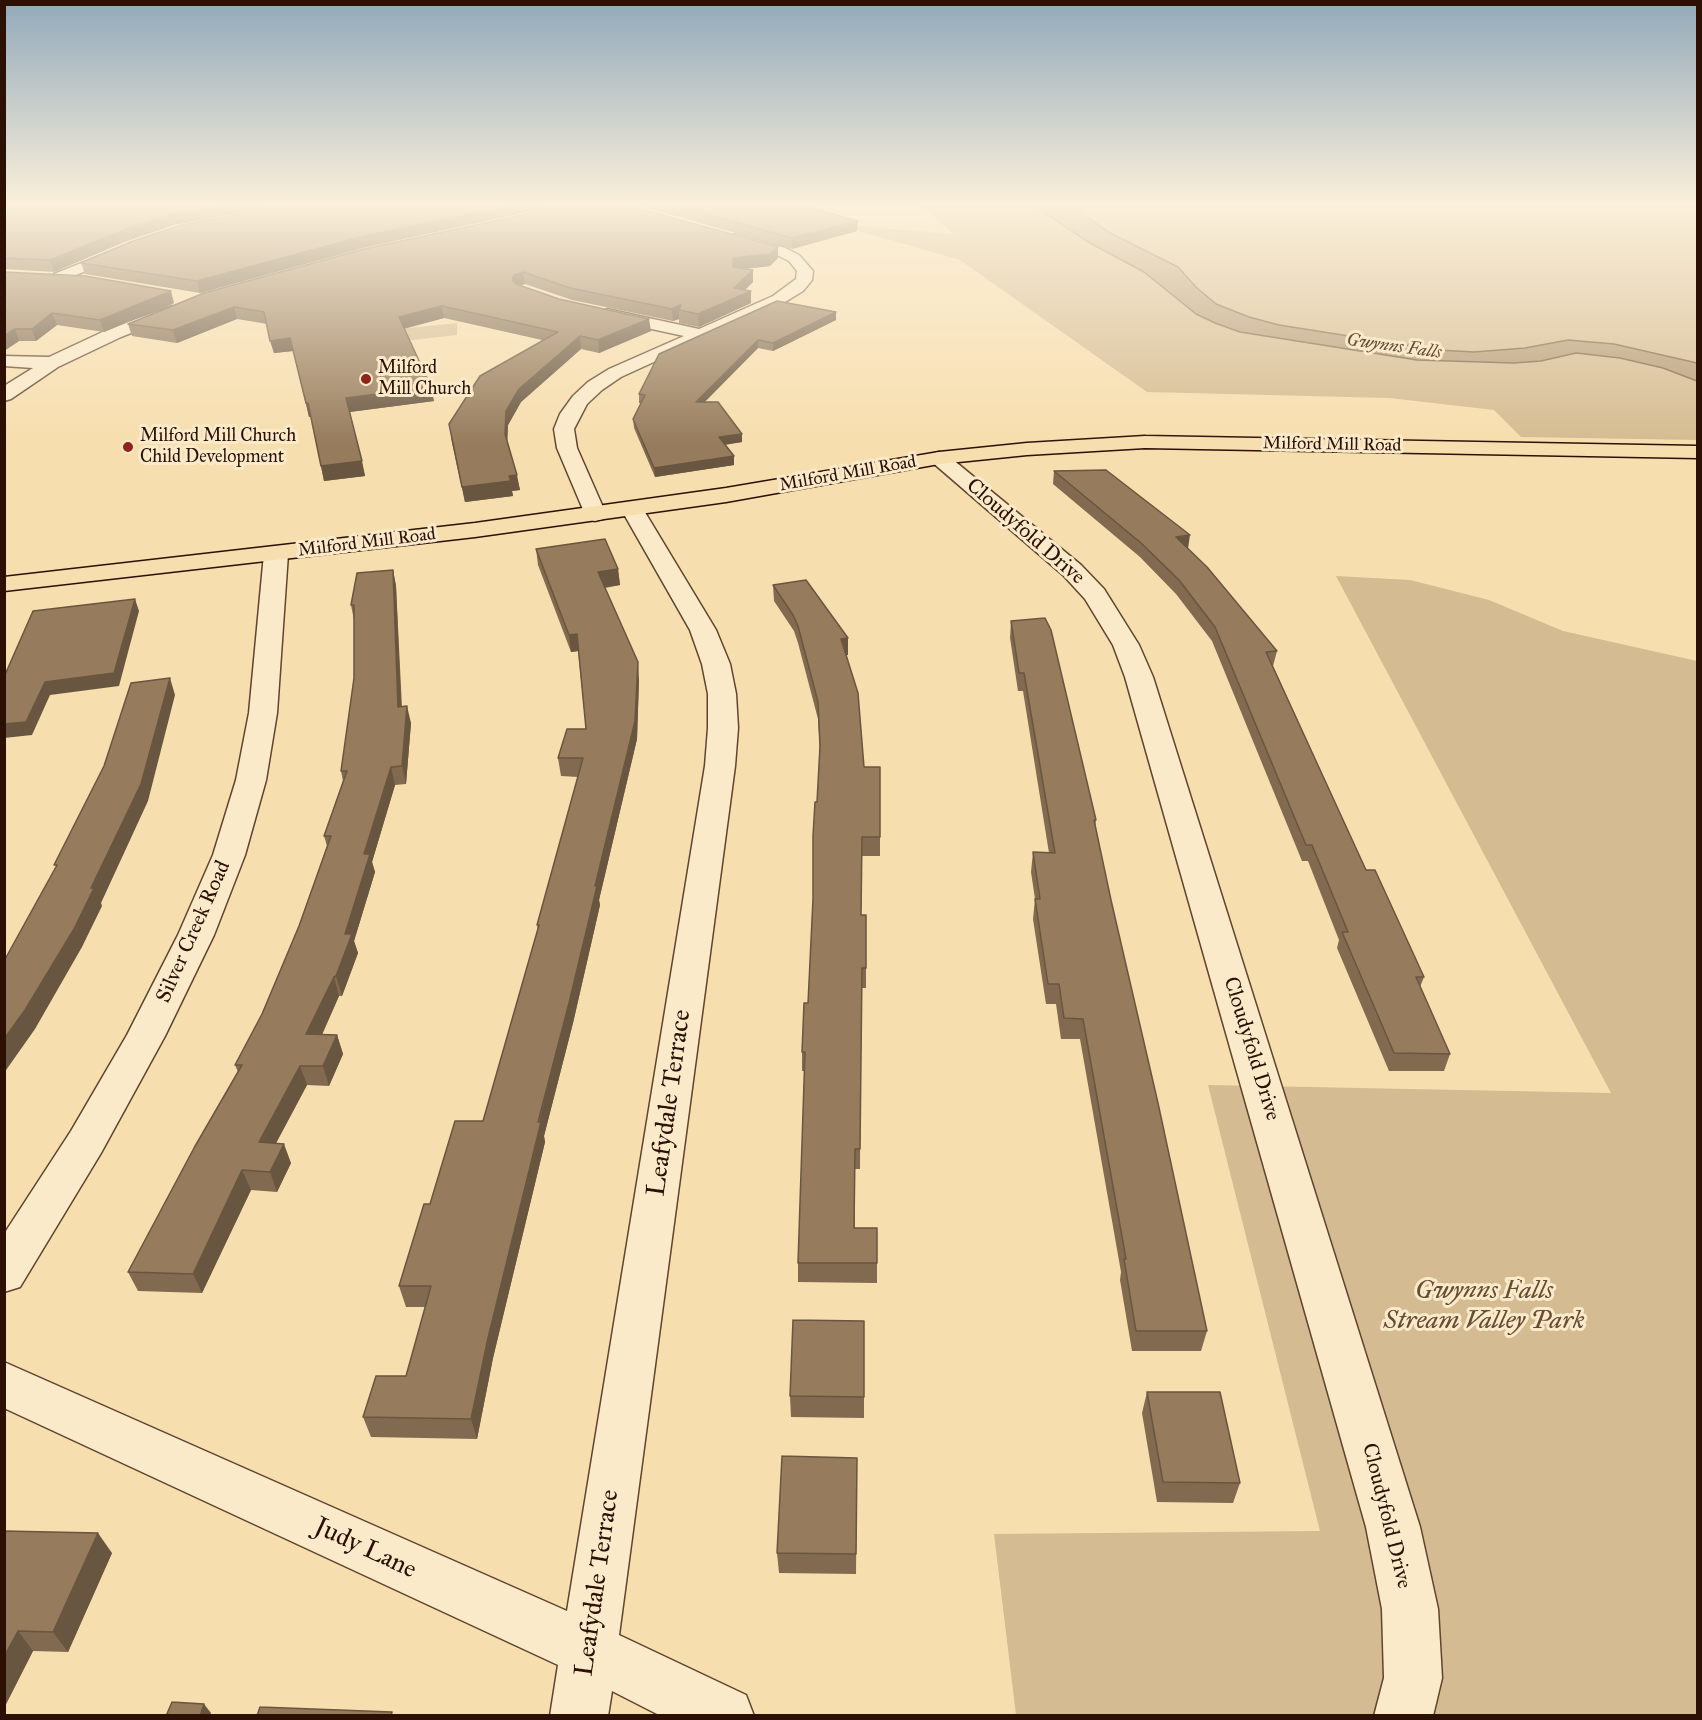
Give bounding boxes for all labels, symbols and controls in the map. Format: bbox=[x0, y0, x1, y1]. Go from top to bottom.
water label: Gwynns Falls bbox=[1345, 330, 1443, 364]
place label: Milford Mill Church bbox=[378, 358, 471, 400]
marker: Milford Mill Church bbox=[359, 372, 373, 386]
place label: Milford Mill Church Child Development bbox=[140, 426, 296, 468]
street label: Milford Mill Road bbox=[1263, 433, 1401, 457]
marker: Milford Mill Church Child Development bbox=[121, 440, 135, 454]
street label: Milford Mill Road bbox=[778, 451, 918, 497]
street label: Cloudyfold Drive bbox=[961, 474, 1089, 590]
street label: Milford Mill Road bbox=[297, 524, 437, 562]
street label: Silver Creek Road bbox=[151, 857, 237, 1007]
street label: Cloudyfold Drive bbox=[1217, 974, 1285, 1124]
street label: Leafydale Terrace bbox=[641, 1008, 699, 1198]
park label: Gwynns Falls Stream Valley Park bbox=[1383, 1276, 1585, 1338]
street label: Cloudyfold Drive bbox=[1356, 1441, 1416, 1591]
street label: Leafydale Terrace bbox=[569, 1488, 627, 1678]
street label: Judy Lane bbox=[309, 1512, 421, 1586]

